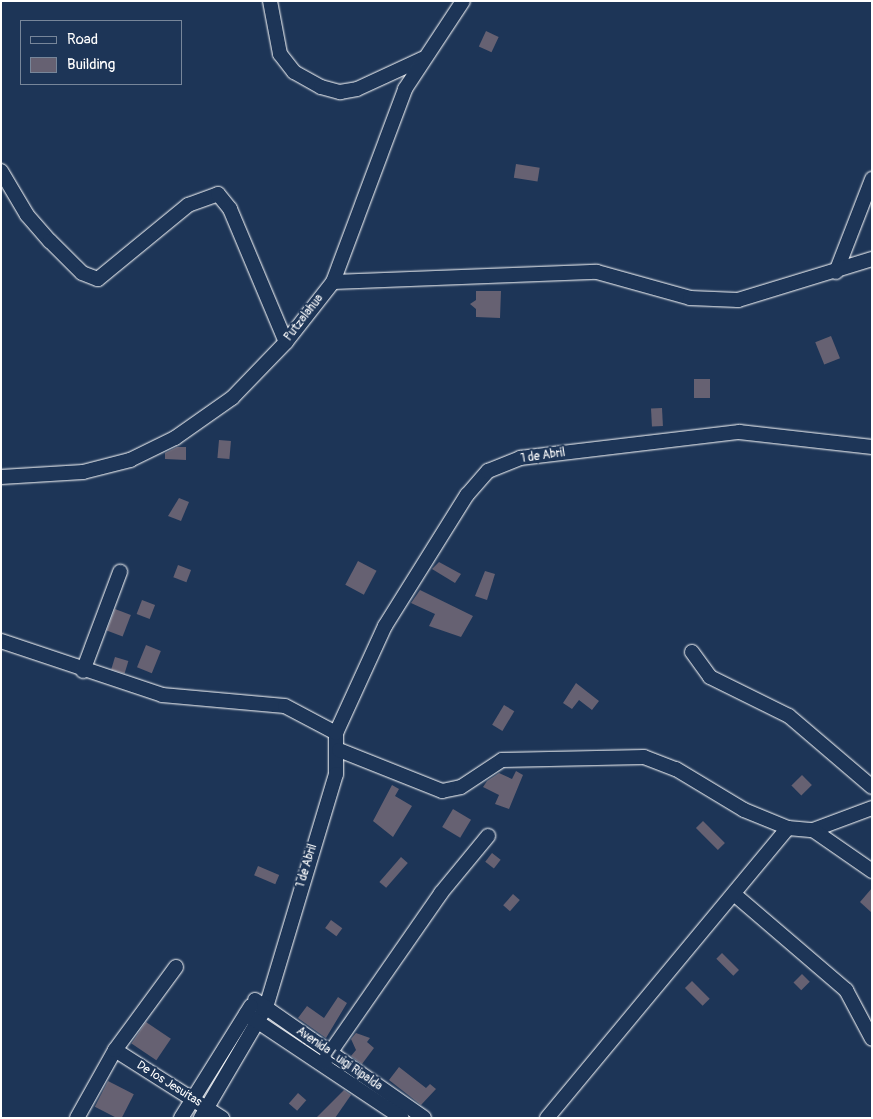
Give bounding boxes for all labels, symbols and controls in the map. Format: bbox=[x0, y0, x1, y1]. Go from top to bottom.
legend bbox=[20, 20, 182, 85]
text: Road bbox=[67, 30, 98, 49]
text: Building bbox=[67, 55, 115, 74]
street label: Putzalahua bbox=[281, 292, 327, 344]
street label: 1 de Abril bbox=[520, 446, 566, 466]
street label: 1 de Abril bbox=[294, 842, 320, 890]
street label: Avenida Luigi Ripalda bbox=[293, 1024, 385, 1094]
street label: De los Jesuitas bbox=[134, 1058, 204, 1110]

